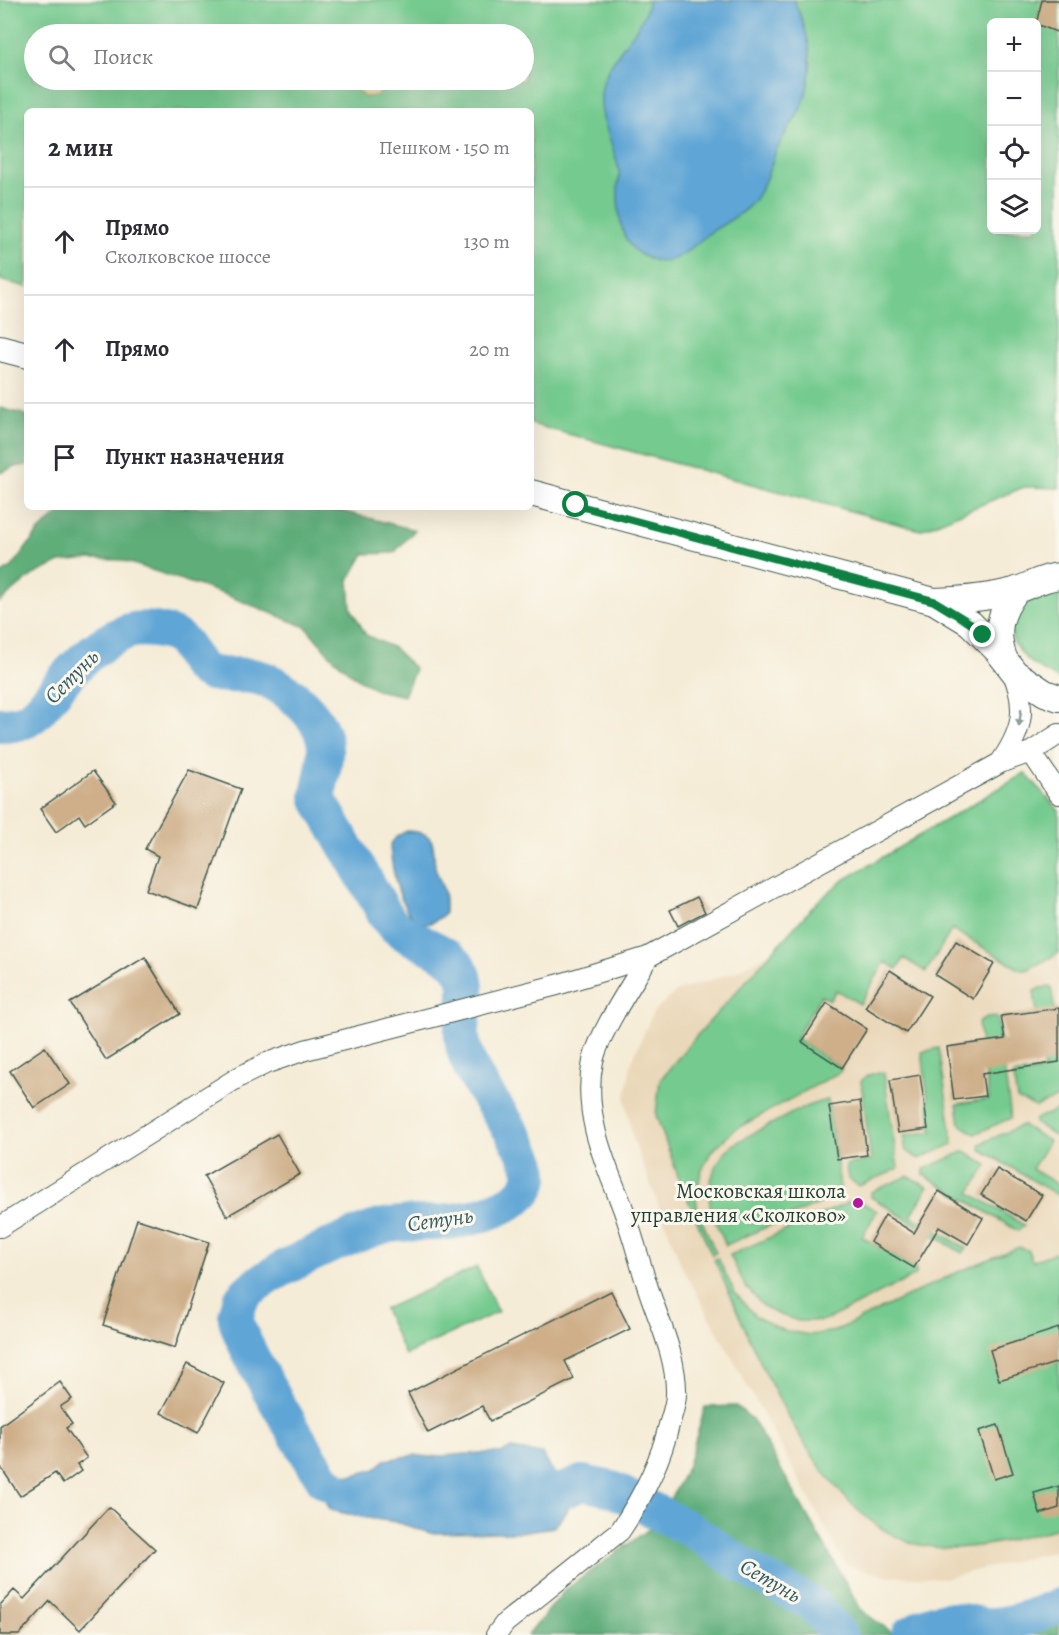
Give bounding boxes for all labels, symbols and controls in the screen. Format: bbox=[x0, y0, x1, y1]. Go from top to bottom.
map controls bbox=[987, 18, 1041, 234]
button: + bbox=[987, 18, 1041, 72]
search box bbox=[24, 24, 534, 90]
icon: search bbox=[45, 41, 78, 74]
text: Поиск bbox=[93, 42, 153, 72]
button: − bbox=[987, 72, 1041, 126]
button: locate bbox=[987, 126, 1041, 180]
text: 2 мин bbox=[48, 130, 113, 165]
text: Пешком · 150 m bbox=[379, 134, 510, 161]
button: layers bbox=[987, 180, 1041, 234]
text: Прямо bbox=[105, 213, 169, 243]
icon: ahead bbox=[48, 225, 81, 258]
text: 130 m bbox=[464, 228, 510, 255]
text: Сколковское шоссе bbox=[105, 243, 271, 270]
icon: ahead bbox=[48, 333, 81, 366]
text: Прямо bbox=[105, 334, 169, 364]
text: 20 m bbox=[469, 336, 510, 363]
icon: arrive bbox=[48, 441, 81, 474]
text: Пункт назначения bbox=[105, 442, 284, 472]
route start bbox=[562, 491, 588, 517]
route end bbox=[969, 621, 995, 647]
water label: Сетунь bbox=[38, 643, 106, 711]
one-way arrow bbox=[1015, 708, 1024, 727]
place label: Московская школа управления «Сколково» bbox=[630, 1177, 846, 1229]
marker: Московская школа управления «Сколково» bbox=[851, 1196, 865, 1210]
water label: Сетунь bbox=[405, 1201, 475, 1239]
water label: Сетунь bbox=[734, 1551, 807, 1610]

